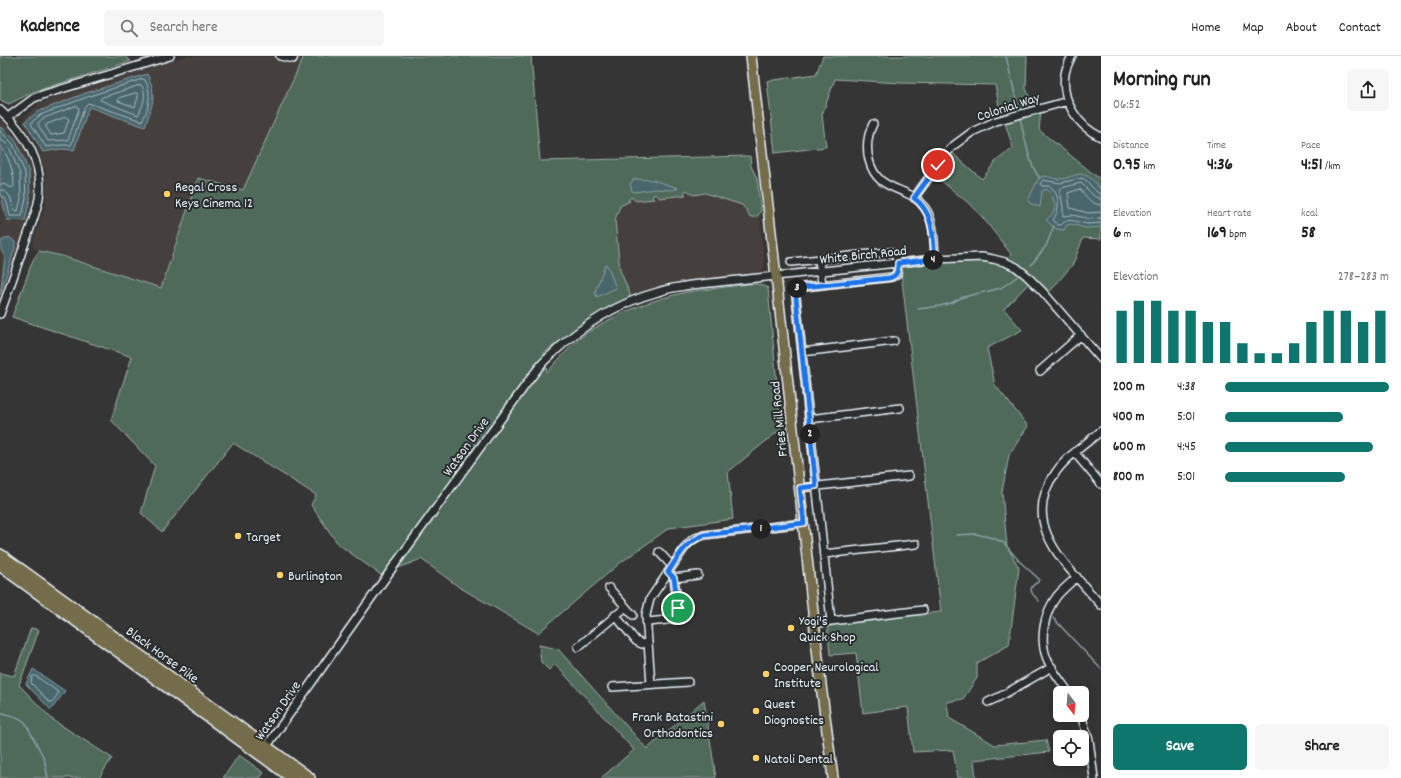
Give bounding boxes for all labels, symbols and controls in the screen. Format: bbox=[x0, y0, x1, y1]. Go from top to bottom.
search box bbox=[104, 10, 384, 46]
text: Kadence bbox=[20, 14, 80, 41]
icon: search bbox=[118, 17, 140, 39]
text: Search here bbox=[150, 17, 218, 39]
text: Home bbox=[1191, 18, 1220, 38]
text: Map bbox=[1242, 18, 1264, 38]
text: About bbox=[1286, 18, 1317, 38]
text: Contact bbox=[1339, 18, 1381, 38]
text: Morning run bbox=[1113, 65, 1211, 96]
button: share bbox=[1347, 69, 1389, 111]
street label: Colonial Way bbox=[975, 88, 1043, 127]
text: 06:52 bbox=[1113, 96, 1140, 115]
text: Distance bbox=[1113, 138, 1149, 154]
text: Time bbox=[1207, 138, 1226, 154]
text: Pace bbox=[1301, 138, 1320, 154]
pin bbox=[921, 148, 955, 182]
icon: check bbox=[927, 154, 949, 176]
text: 0.95 bbox=[1113, 154, 1141, 178]
text: 4:36 bbox=[1207, 154, 1233, 178]
text: 4:51 bbox=[1301, 154, 1322, 178]
text: km bbox=[1141, 159, 1155, 175]
text: /km bbox=[1322, 159, 1340, 175]
place label: Regal Cross Keys Cinema 12 bbox=[175, 178, 253, 214]
marker: Regal Cross Keys Cinema 12 bbox=[162, 189, 172, 199]
text: Elevation bbox=[1113, 206, 1151, 222]
text: Heart rate bbox=[1207, 206, 1251, 222]
text: kcal bbox=[1301, 206, 1318, 222]
text: 6 bbox=[1113, 222, 1121, 246]
text: 169 bbox=[1207, 222, 1227, 246]
text: 58 bbox=[1301, 222, 1316, 246]
text: m bbox=[1121, 227, 1131, 243]
text: bpm bbox=[1227, 227, 1247, 243]
street label: White Birch Road bbox=[819, 241, 908, 271]
pin: 4 bbox=[923, 250, 943, 270]
text: 4 bbox=[931, 252, 935, 268]
text: Elevation bbox=[1113, 268, 1158, 287]
text: 278–283 m bbox=[1338, 268, 1389, 287]
pin: 3 bbox=[787, 278, 807, 298]
text: 3 bbox=[795, 280, 799, 296]
text: 200 m bbox=[1113, 378, 1145, 397]
text: 4:38 bbox=[1177, 378, 1196, 397]
street label: Fries Mill Road bbox=[766, 380, 794, 458]
text: 400 m bbox=[1113, 408, 1144, 427]
text: 5:01 bbox=[1177, 408, 1195, 427]
street label: Watson Drive bbox=[438, 414, 495, 481]
pin: 2 bbox=[800, 424, 820, 444]
text: 2 bbox=[808, 426, 812, 442]
text: 600 m bbox=[1113, 438, 1145, 457]
text: 4:45 bbox=[1177, 438, 1196, 457]
text: 800 m bbox=[1113, 468, 1144, 487]
text: 5:01 bbox=[1177, 468, 1195, 487]
pin: 1 bbox=[751, 519, 771, 539]
text: 1 bbox=[760, 521, 762, 537]
place label: Target bbox=[246, 528, 281, 548]
marker: Target bbox=[233, 531, 243, 541]
place label: Burlington bbox=[288, 567, 342, 587]
marker: Burlington bbox=[275, 570, 285, 580]
pin bbox=[661, 591, 695, 625]
icon: arrive bbox=[667, 597, 689, 619]
place label: Yogi's Quick Shop bbox=[799, 612, 856, 648]
street label: Black Horse Pike bbox=[121, 622, 202, 689]
marker: Yogi's Quick Shop bbox=[786, 623, 796, 633]
place label: Cooper Neurological Institute bbox=[774, 658, 879, 694]
marker: Cooper Neurological Institute bbox=[761, 669, 771, 679]
street label: Watson Drive bbox=[251, 677, 306, 745]
north arrow bbox=[1053, 686, 1089, 722]
map controls bbox=[1053, 686, 1089, 766]
place label: Quest Diognostics bbox=[764, 695, 824, 731]
marker: Quest Diognostics bbox=[751, 706, 761, 716]
place label: Frank Batastini Orthodontics bbox=[632, 708, 713, 744]
marker: Frank Batastini Orthodontics bbox=[716, 719, 726, 729]
button: Save bbox=[1113, 724, 1247, 770]
button: Share bbox=[1255, 724, 1389, 770]
button: locate bbox=[1053, 730, 1089, 766]
place label: Natoli Dental bbox=[764, 750, 834, 770]
marker: Natoli Dental bbox=[751, 753, 761, 763]

